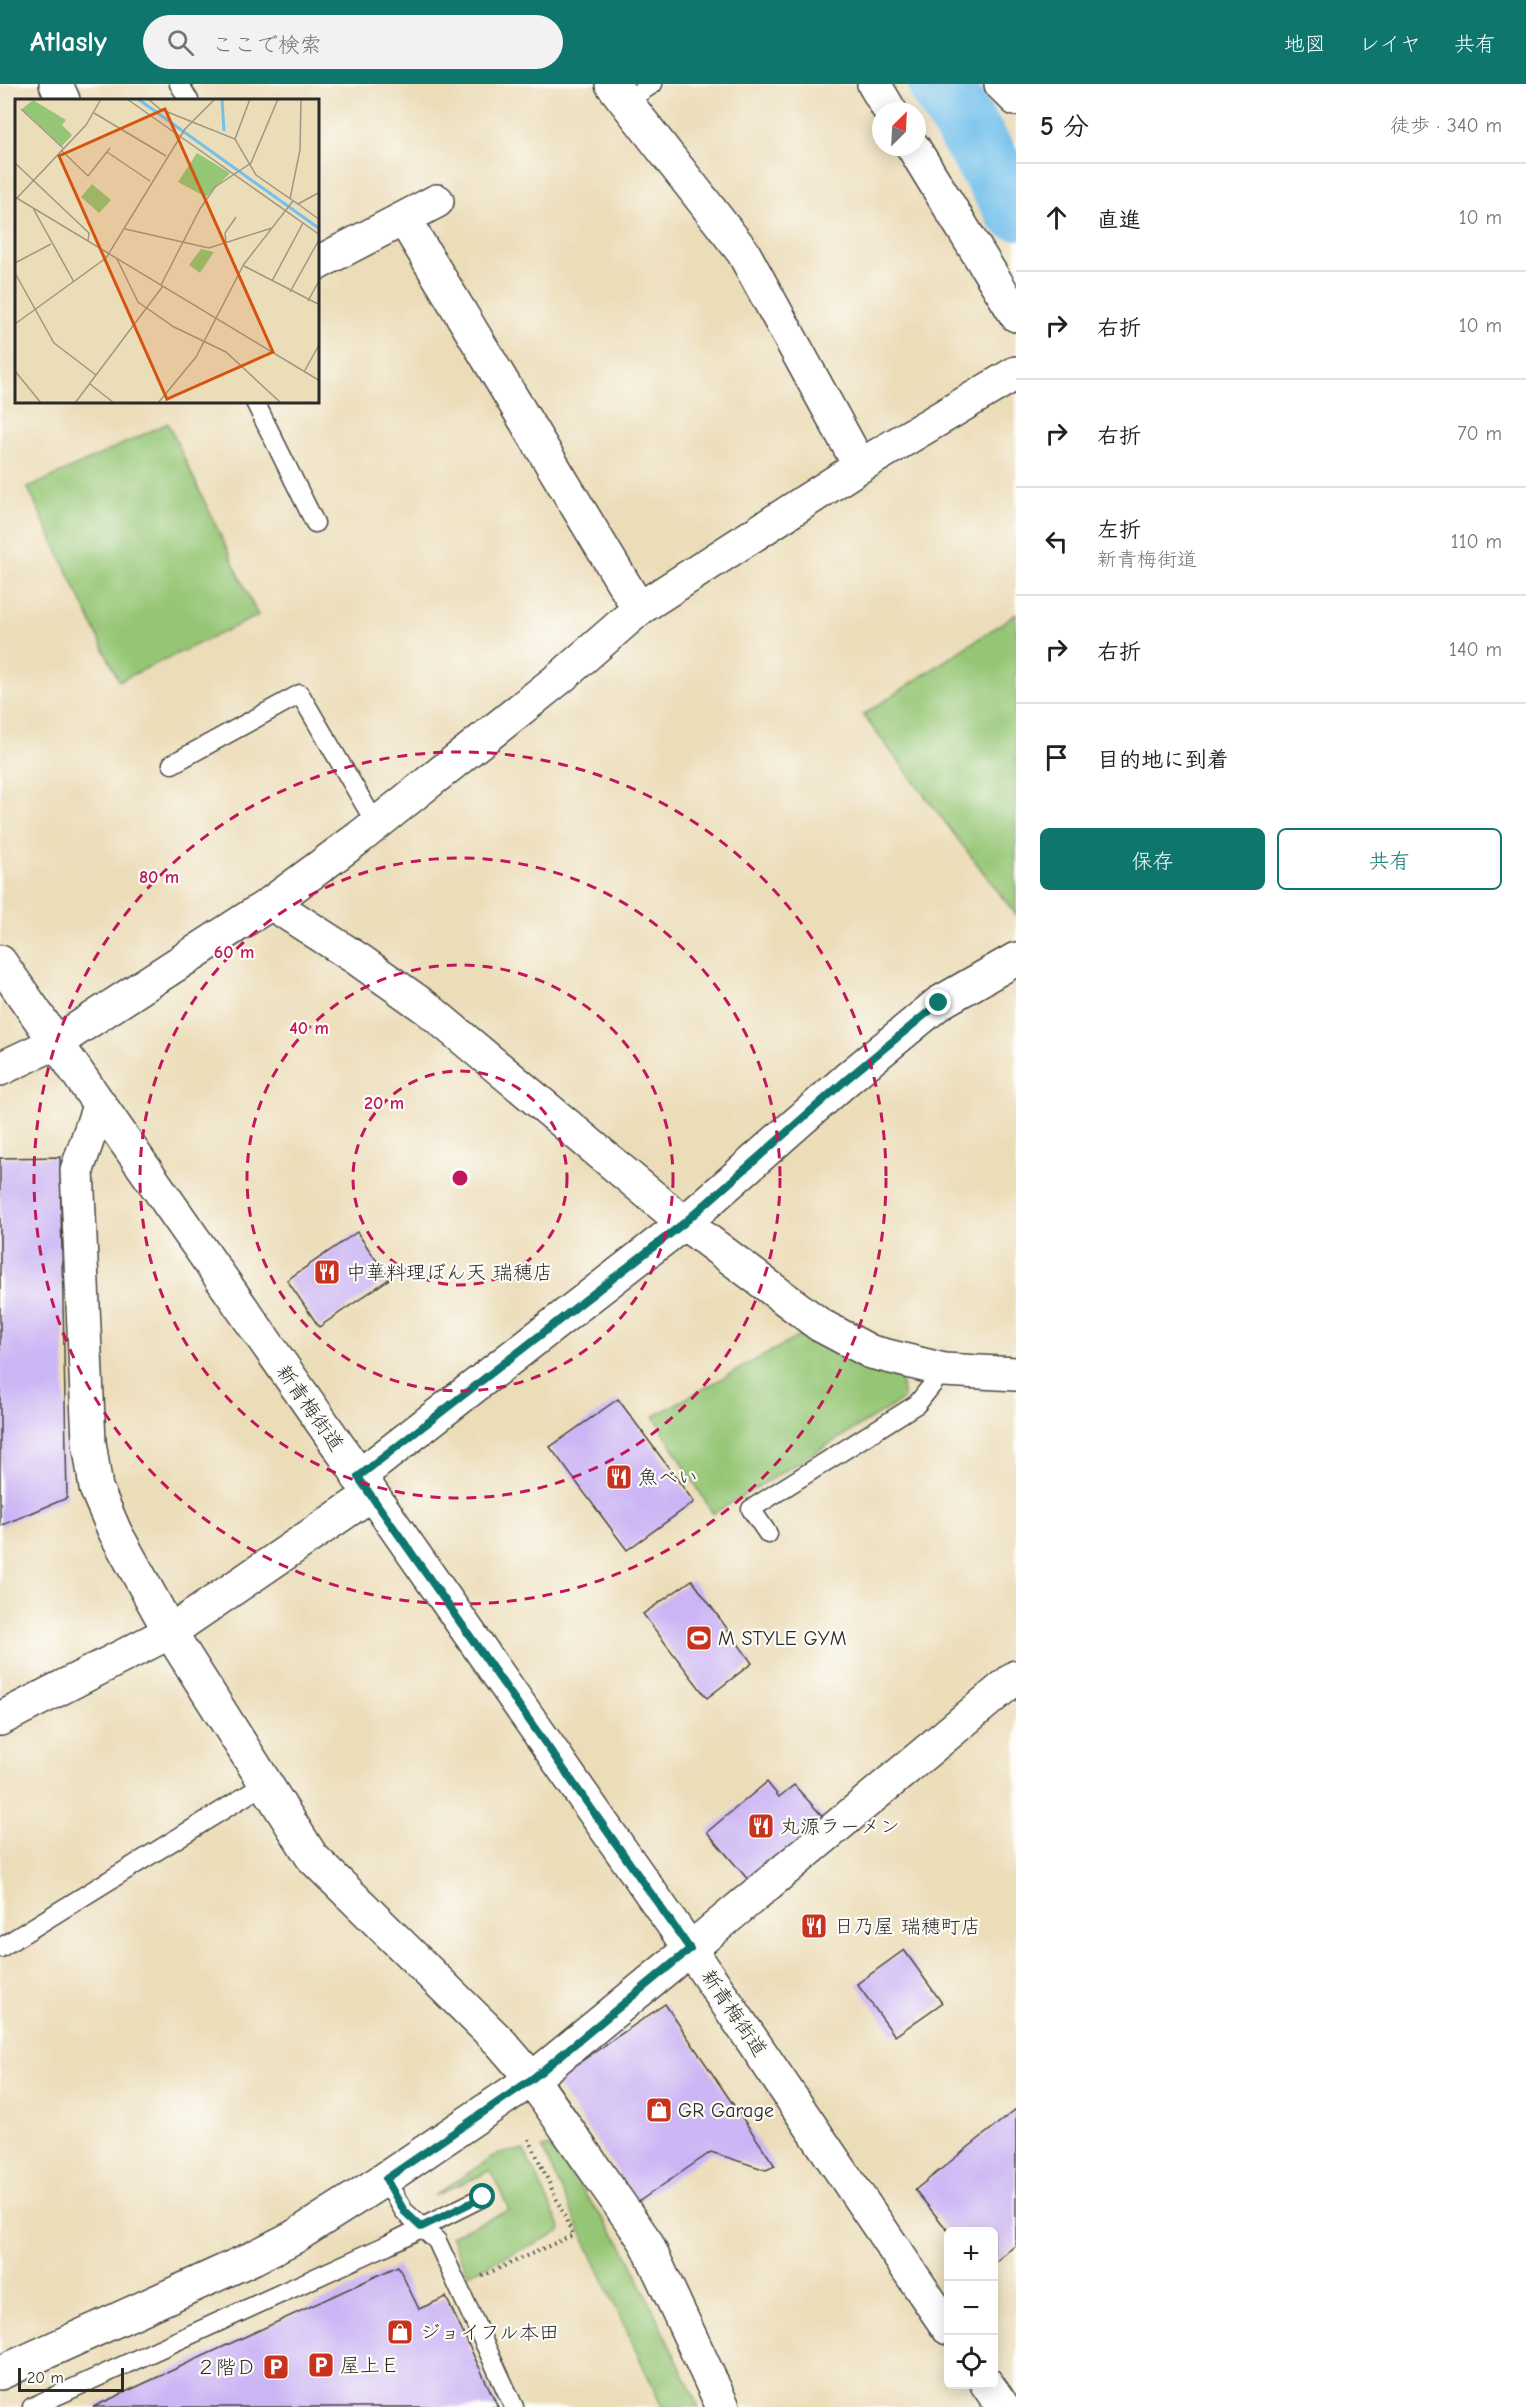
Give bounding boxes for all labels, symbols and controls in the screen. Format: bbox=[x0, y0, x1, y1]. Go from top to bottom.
search box bbox=[143, 15, 563, 69]
text: Atlasly bbox=[30, 26, 107, 58]
icon: search bbox=[164, 26, 197, 59]
text: ここで検索 bbox=[212, 32, 322, 58]
text: 地図 bbox=[1284, 32, 1326, 56]
text: レイヤ bbox=[1359, 32, 1421, 56]
text: 共有 bbox=[1454, 32, 1496, 56]
inset map bbox=[15, 99, 320, 404]
north arrow bbox=[872, 102, 926, 156]
text: 5 分 bbox=[1040, 112, 1089, 142]
text: 徒歩 · 340 m bbox=[1390, 114, 1502, 137]
icon: ahead bbox=[1040, 201, 1073, 234]
text: 10 m bbox=[1459, 206, 1502, 229]
text: 直進 bbox=[1097, 207, 1141, 233]
icon: right bbox=[1040, 309, 1073, 342]
text: 10 m bbox=[1459, 314, 1502, 337]
text: 右折 bbox=[1097, 315, 1141, 341]
icon: right bbox=[1040, 417, 1073, 450]
text: 70 m bbox=[1457, 422, 1502, 445]
text: 右折 bbox=[1097, 423, 1141, 449]
text: 左折 bbox=[1097, 517, 1141, 543]
icon: left bbox=[1040, 525, 1073, 558]
text: 110 m bbox=[1451, 530, 1502, 553]
text: 新青梅街道 bbox=[1097, 548, 1197, 571]
icon: right bbox=[1040, 633, 1073, 666]
text: 140 m bbox=[1449, 638, 1502, 661]
text: 右折 bbox=[1097, 639, 1141, 665]
icon: arrive bbox=[1040, 741, 1073, 774]
text: 目的地に到着 bbox=[1097, 747, 1229, 773]
button: 保存 bbox=[1040, 828, 1265, 890]
button: 共有 bbox=[1277, 828, 1502, 890]
text: 80 m bbox=[139, 867, 179, 888]
text: 60 m bbox=[214, 942, 254, 963]
route end bbox=[925, 989, 951, 1015]
text: 40 m bbox=[289, 1018, 329, 1039]
text: 20 m bbox=[364, 1093, 404, 1114]
centre of rings bbox=[450, 1168, 470, 1188]
restaurant icon: 中華料理ぼん天 瑞穂店 bbox=[312, 1257, 342, 1287]
place label: 中華料理ぼん天 瑞穂店 bbox=[346, 1261, 553, 1284]
street label: 新青梅街道 bbox=[272, 1360, 348, 1456]
restaurant icon: 魚べい bbox=[604, 1462, 634, 1492]
place label: 魚べい bbox=[638, 1466, 698, 1489]
sports icon: M STYLE GYM bbox=[684, 1623, 714, 1653]
place label: M STYLE GYM bbox=[718, 1627, 847, 1650]
restaurant icon: 丸源ラーメン bbox=[746, 1811, 776, 1841]
place label: 丸源ラーメン bbox=[780, 1815, 900, 1838]
restaurant icon: 日乃屋 瑞穂町店 bbox=[799, 1911, 829, 1941]
place label: 日乃屋 瑞穂町店 bbox=[834, 1915, 981, 1938]
street label: 新青梅街道 bbox=[697, 1965, 771, 2061]
shop icon: GR Garage bbox=[644, 2095, 674, 2125]
place label: GR Garage bbox=[678, 2099, 774, 2122]
route start bbox=[469, 2183, 495, 2209]
map controls bbox=[944, 2227, 998, 2389]
button: + bbox=[944, 2227, 998, 2281]
button: − bbox=[944, 2281, 998, 2335]
shop icon: ジョイフル本田 bbox=[385, 2317, 415, 2347]
place label: ジョイフル本田 bbox=[420, 2321, 559, 2344]
button: locate bbox=[944, 2335, 998, 2389]
parking icon: 屋上Ｅ bbox=[306, 2350, 336, 2380]
parking icon: ２階Ｄ bbox=[261, 2352, 291, 2382]
place label: 屋上Ｅ bbox=[340, 2354, 400, 2377]
place label: ２階Ｄ bbox=[196, 2356, 256, 2379]
scale bar bbox=[18, 2365, 124, 2392]
text: 20 m bbox=[27, 2369, 64, 2387]

